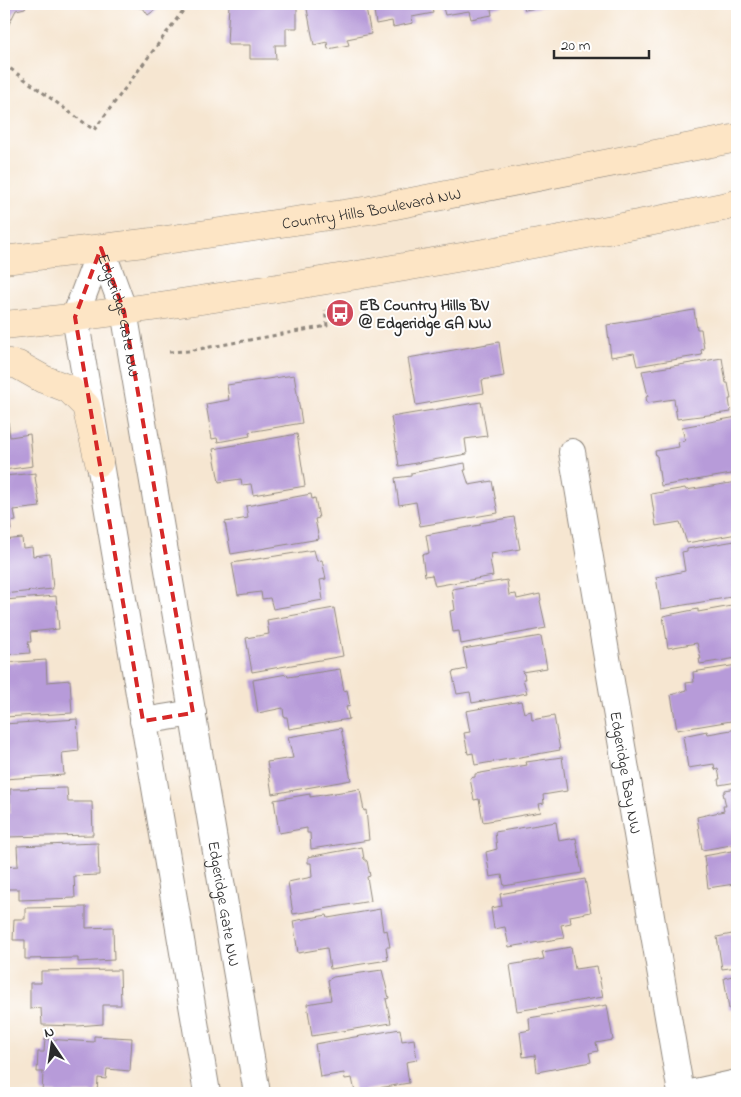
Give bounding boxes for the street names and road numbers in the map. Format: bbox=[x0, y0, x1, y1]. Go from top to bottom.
street label: Country Hills Boulevard NW bbox=[280, 182, 463, 237]
street label: Edgeridge Gate NW bbox=[90, 251, 145, 379]
street label: Edgeridge Bay NW bbox=[602, 710, 647, 836]
street label: Edgeridge Gate NW bbox=[200, 839, 245, 968]

